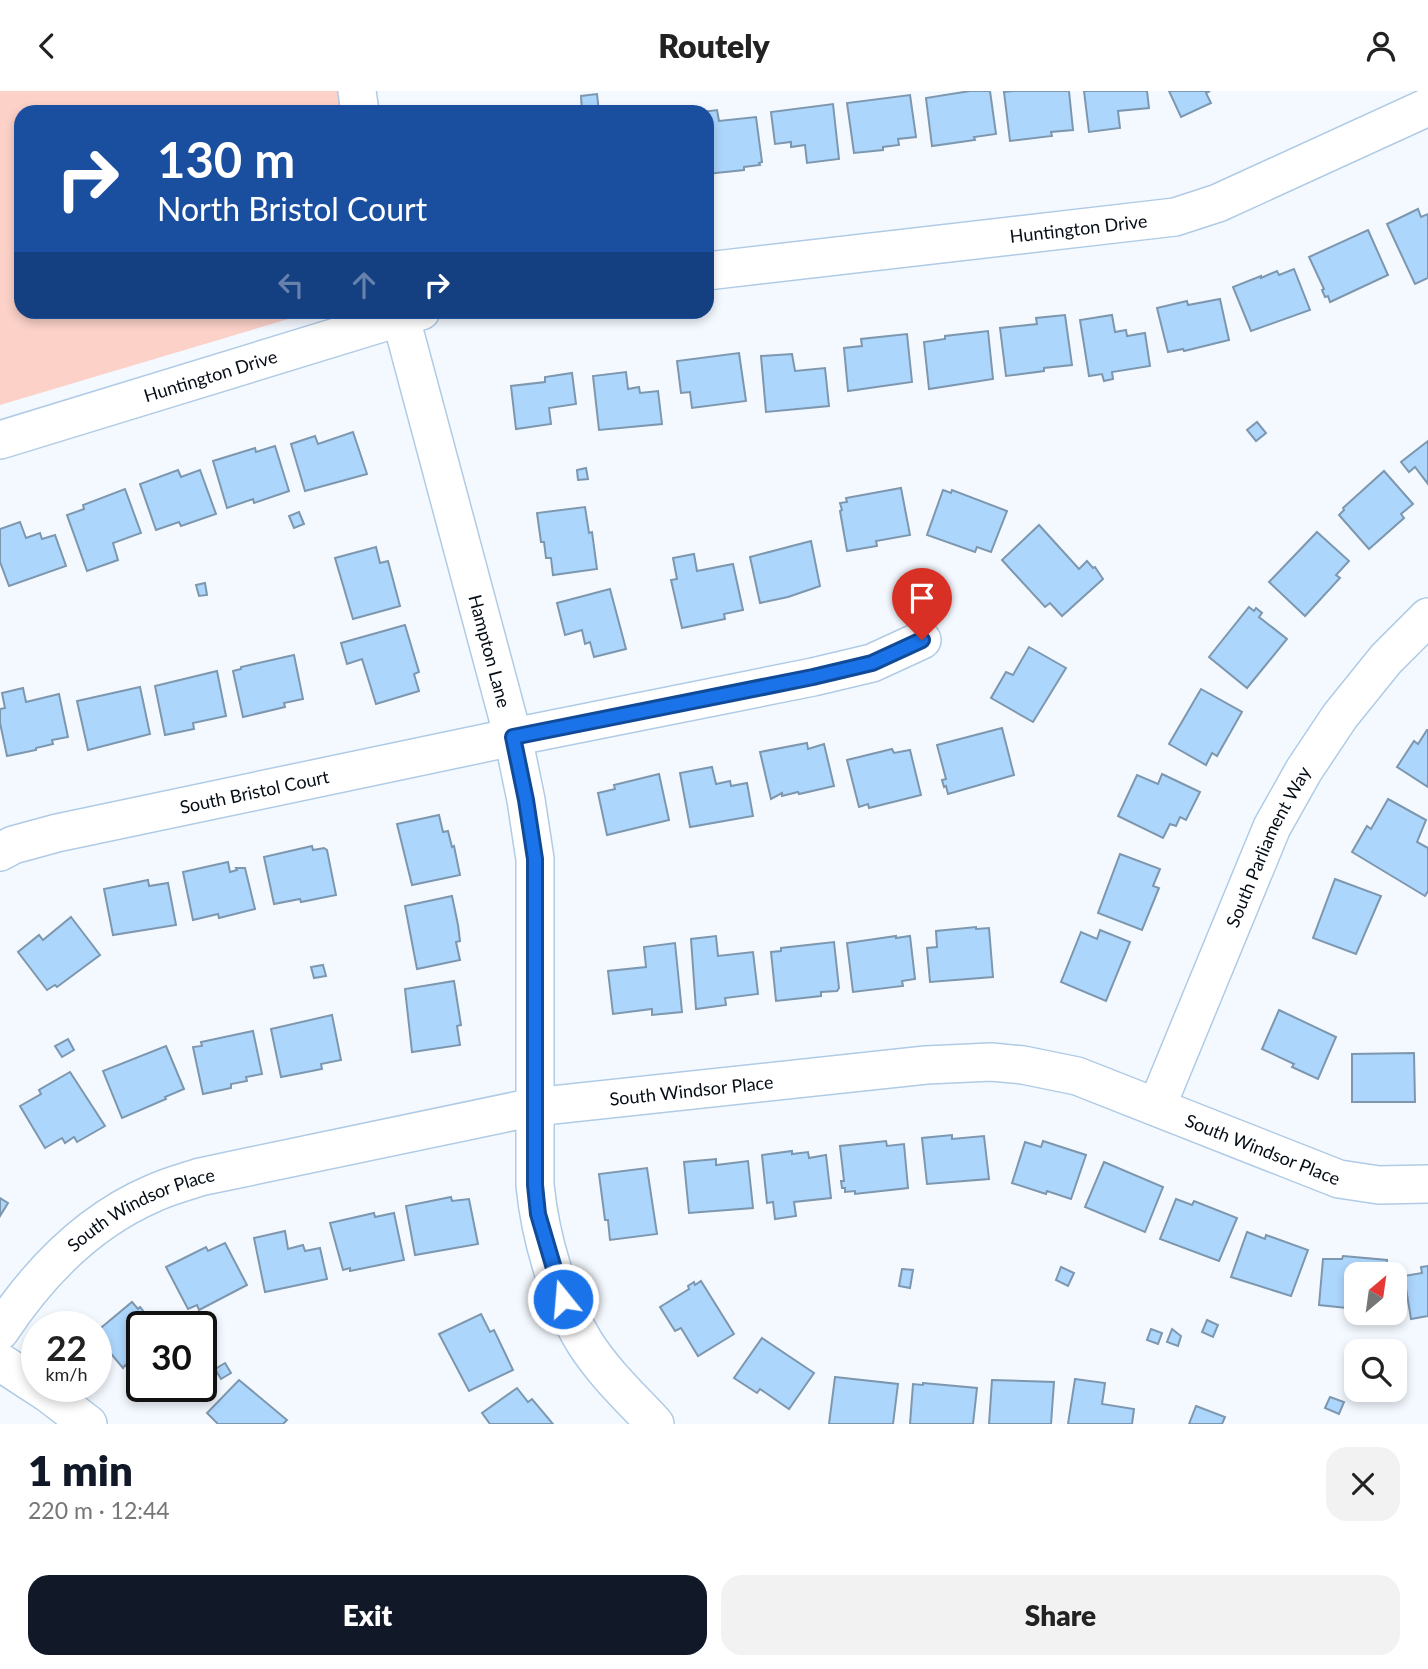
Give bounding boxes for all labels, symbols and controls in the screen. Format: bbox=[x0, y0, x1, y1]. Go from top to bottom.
text: Routely bbox=[658, 26, 770, 65]
icon: back bbox=[28, 27, 66, 65]
icon: person bbox=[1362, 27, 1400, 65]
text: 130 m bbox=[157, 130, 295, 188]
icon: right bbox=[42, 133, 133, 224]
text: North Bristol Court bbox=[157, 189, 427, 228]
street label: Huntington Drive bbox=[1009, 209, 1149, 247]
icon: left bbox=[272, 266, 310, 304]
icon: ahead bbox=[345, 266, 383, 304]
icon: right bbox=[418, 266, 456, 304]
street label: Huntington Drive bbox=[141, 345, 280, 406]
pin bbox=[892, 568, 952, 640]
icon: arrive bbox=[903, 579, 941, 617]
street label: Hampton Lane bbox=[464, 592, 516, 710]
street label: South Parliament Way bbox=[1221, 762, 1315, 931]
street label: South Bristol Court bbox=[178, 765, 331, 818]
street label: South Windsor Place bbox=[608, 1070, 774, 1110]
street label: South Windsor Place bbox=[1182, 1109, 1343, 1189]
street label: South Windsor Place bbox=[62, 1163, 217, 1256]
position arrow bbox=[526, 1262, 600, 1336]
north arrow bbox=[1344, 1262, 1407, 1325]
map controls bbox=[1344, 1262, 1407, 1402]
speed limit sign: 30 bbox=[126, 1311, 217, 1402]
text: 22 bbox=[46, 1326, 87, 1368]
button: search bbox=[1344, 1339, 1407, 1402]
text: km/h bbox=[45, 1363, 88, 1385]
text: 1 min bbox=[28, 1445, 133, 1495]
button: close bbox=[1326, 1447, 1400, 1521]
text: 220 m · 12:44 bbox=[28, 1496, 170, 1524]
button: Exit bbox=[28, 1575, 707, 1655]
button: Share bbox=[721, 1575, 1400, 1655]

